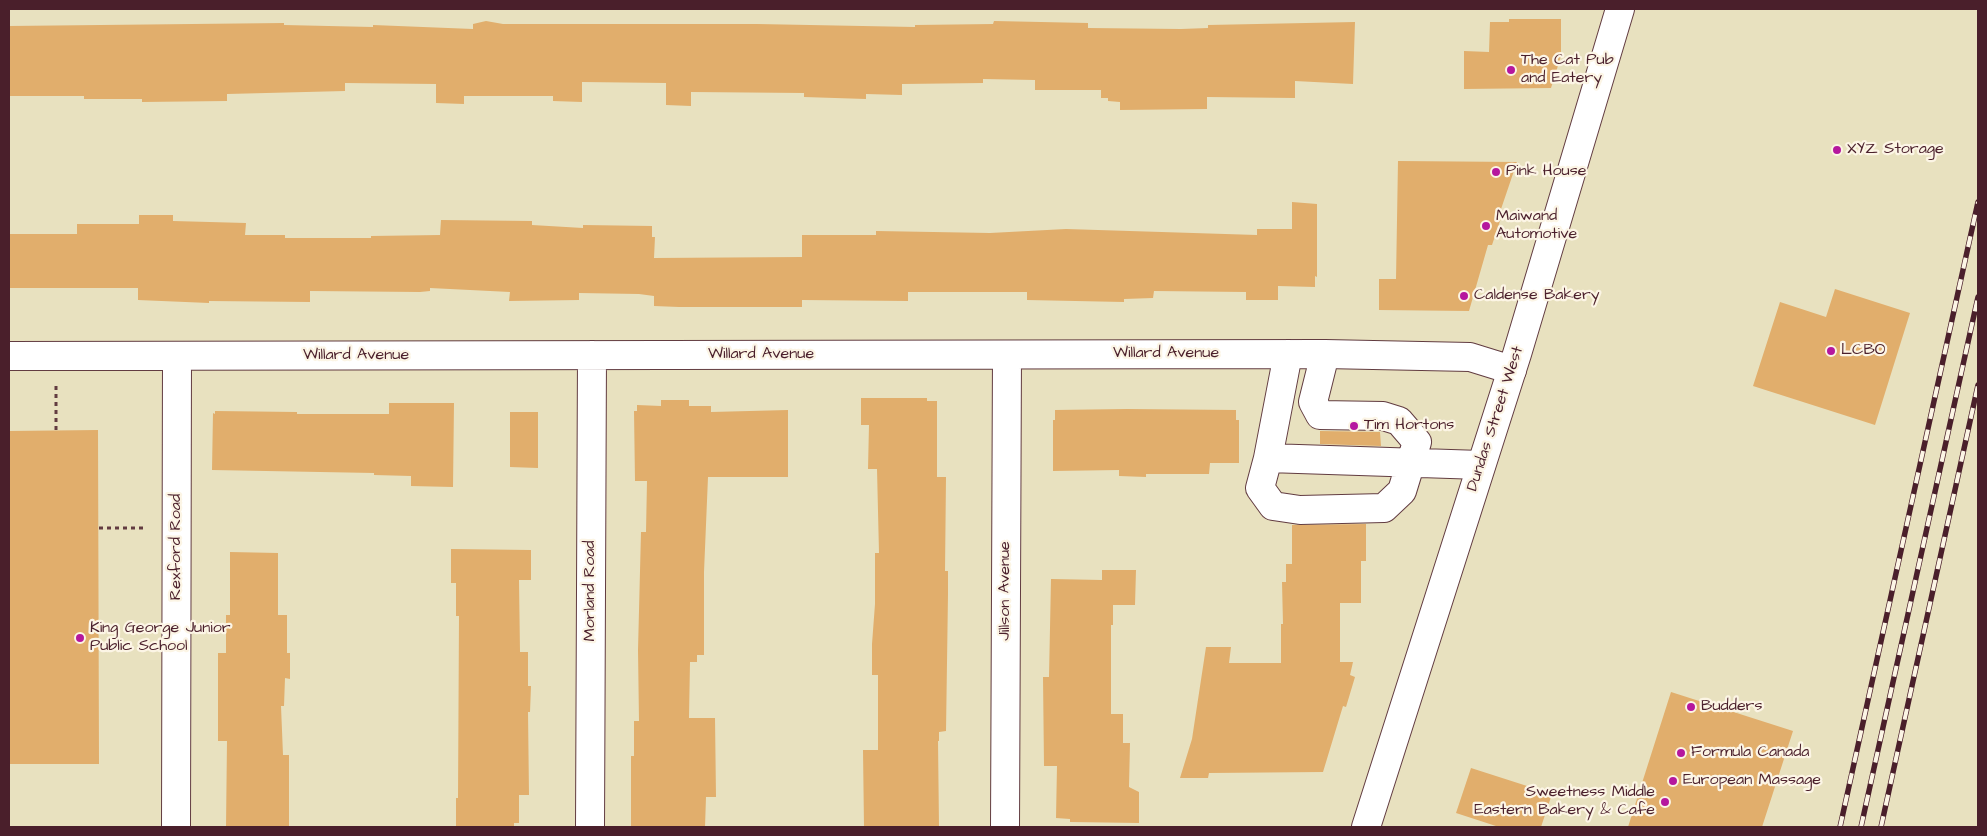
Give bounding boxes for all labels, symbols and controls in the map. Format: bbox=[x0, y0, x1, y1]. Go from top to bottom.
place label: The Cat Pub and Eatery bbox=[1521, 51, 1614, 89]
marker: The Cat Pub and Eatery bbox=[1505, 64, 1517, 76]
place label: XYZ Storage bbox=[1847, 140, 1944, 160]
marker: XYZ Storage bbox=[1831, 144, 1843, 156]
place label: Pink House bbox=[1506, 162, 1586, 182]
marker: Pink House bbox=[1490, 166, 1502, 178]
place label: Maiwand Automotive bbox=[1496, 207, 1577, 245]
marker: Maiwand Automotive bbox=[1480, 220, 1492, 232]
place label: Caldense Bakery bbox=[1474, 286, 1600, 306]
marker: Caldense Bakery bbox=[1458, 290, 1470, 302]
place label: LCBO bbox=[1841, 341, 1885, 361]
street label: Willard Avenue bbox=[1113, 344, 1219, 364]
street label: Dundas Street West bbox=[1464, 344, 1528, 494]
street label: Willard Avenue bbox=[708, 345, 814, 365]
marker: LCBO bbox=[1825, 345, 1837, 357]
street label: Willard Avenue bbox=[303, 346, 409, 366]
place label: Tim Hortons bbox=[1364, 416, 1454, 436]
marker: Tim Hortons bbox=[1348, 420, 1360, 432]
street label: Rexford Road bbox=[167, 494, 187, 600]
street label: Morland Road bbox=[581, 540, 601, 642]
street label: Jillson Avenue bbox=[996, 541, 1016, 641]
place label: King George Junior Public School bbox=[90, 619, 230, 657]
marker: King George Junior Public School bbox=[74, 632, 86, 644]
place label: Budders bbox=[1701, 697, 1762, 717]
marker: Budders bbox=[1685, 701, 1697, 713]
place label: Formula Canada bbox=[1691, 743, 1810, 763]
marker: Formula Canada bbox=[1675, 747, 1687, 759]
place label: European Massage bbox=[1683, 771, 1821, 791]
marker: European Massage bbox=[1667, 775, 1679, 787]
place label: Sweetness Middle Eastern Bakery & Cafe bbox=[1474, 783, 1655, 821]
marker: Sweetness Middle Eastern Bakery & Cafe bbox=[1659, 796, 1671, 808]

